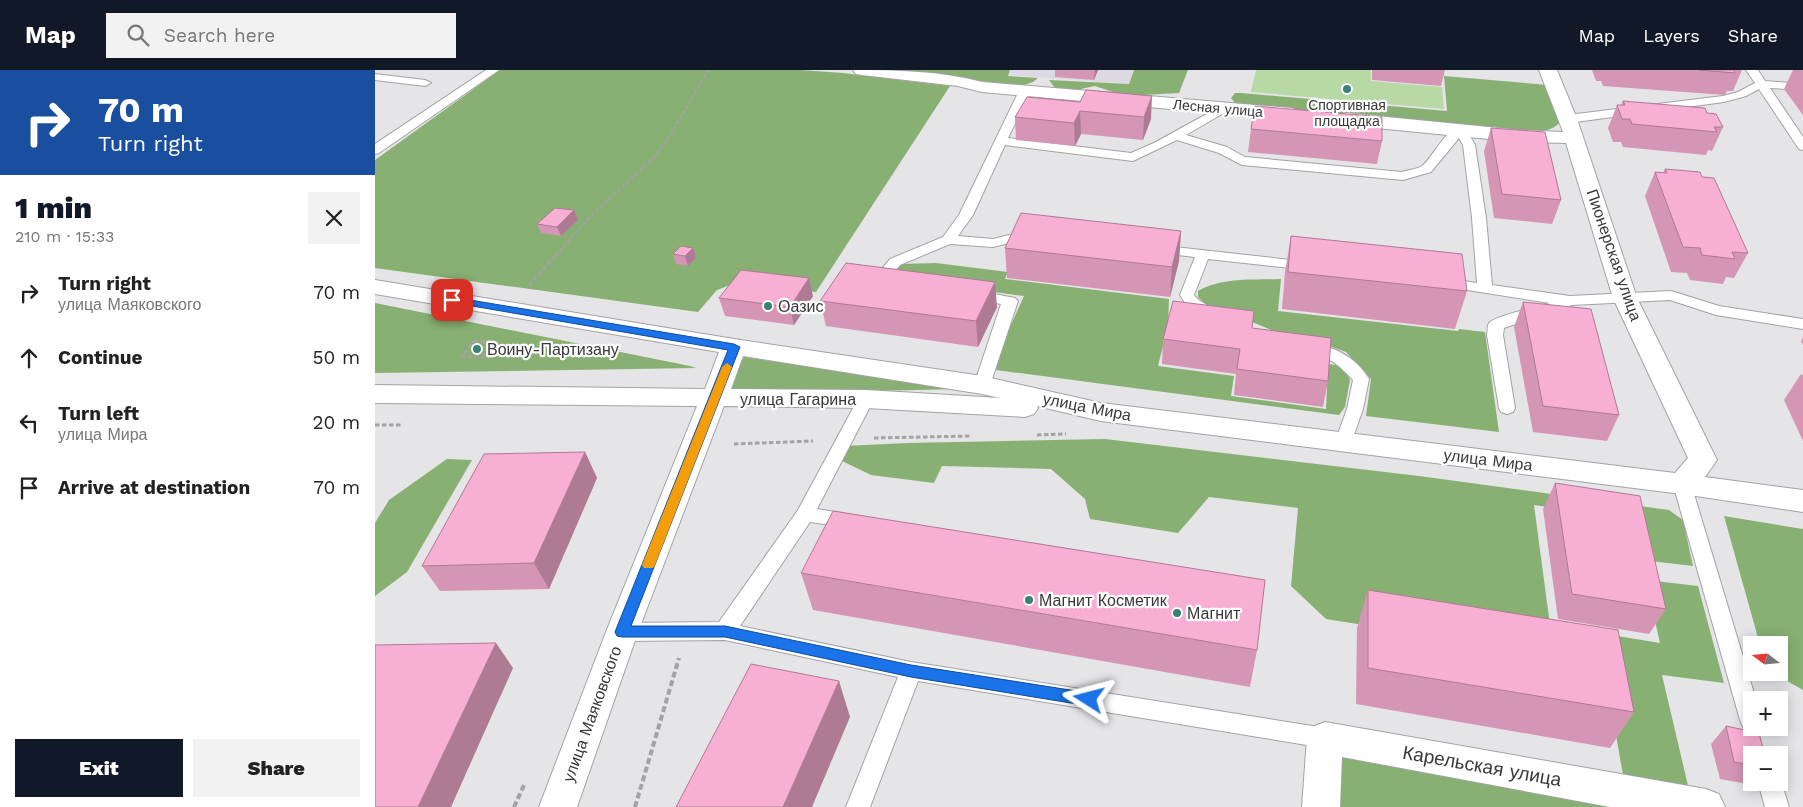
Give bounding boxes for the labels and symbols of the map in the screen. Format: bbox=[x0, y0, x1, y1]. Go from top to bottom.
marker: Спортивная площадка bbox=[1341, 83, 1353, 95]
street label: Лесная улица bbox=[1172, 96, 1264, 120]
place label: Спортивная площадка bbox=[1308, 97, 1386, 129]
street label: Пионерская улица bbox=[1582, 187, 1646, 324]
pin bbox=[431, 279, 473, 321]
place label: Оазис bbox=[778, 297, 823, 316]
marker: Оазис bbox=[762, 300, 774, 312]
place label: Воину-Партизану bbox=[487, 340, 619, 359]
marker: Воину-Партизану bbox=[471, 343, 483, 355]
street label: улица Мира bbox=[1041, 389, 1133, 425]
street label: улица Гагарина bbox=[740, 390, 856, 409]
street label: улица Мира bbox=[1442, 445, 1534, 475]
place label: Магнит Косметик bbox=[1039, 591, 1168, 610]
marker: Магнит Косметик bbox=[1023, 594, 1035, 606]
place label: Магнит bbox=[1187, 604, 1241, 623]
marker: Магнит bbox=[1171, 607, 1183, 619]
north arrow bbox=[1743, 636, 1787, 681]
street label: улица Маяковского bbox=[559, 643, 625, 785]
position arrow bbox=[1062, 672, 1114, 724]
street label: Карельская улица bbox=[1401, 741, 1564, 791]

